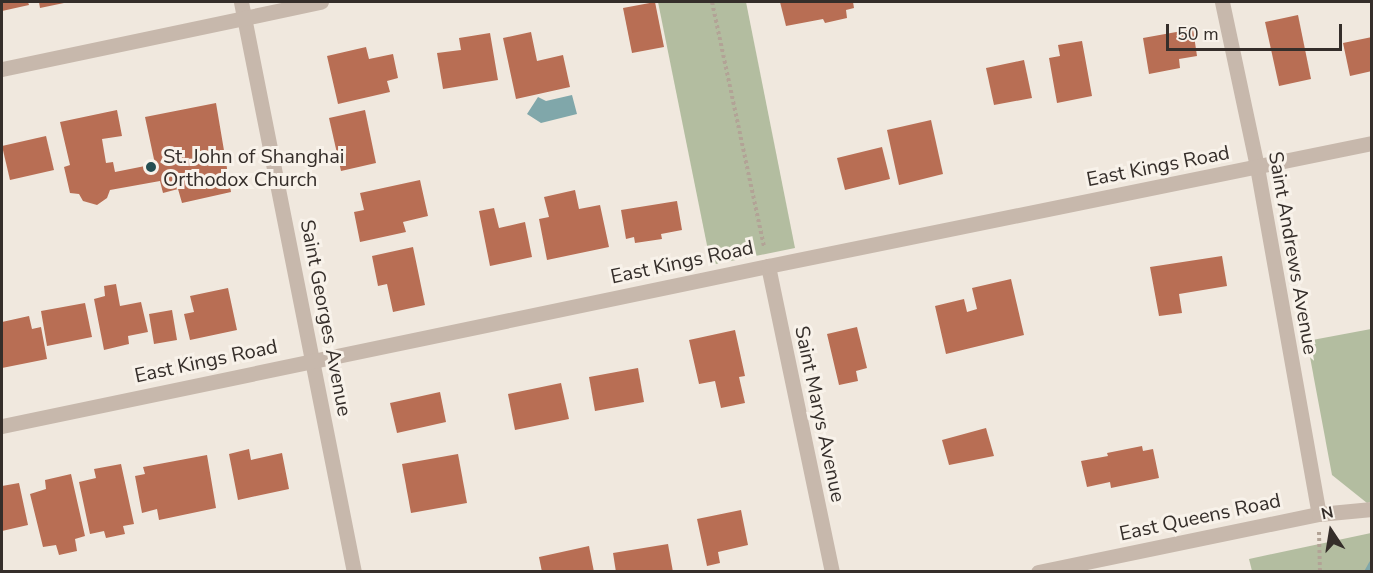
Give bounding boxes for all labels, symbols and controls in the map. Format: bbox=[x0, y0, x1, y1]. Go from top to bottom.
scale bar bbox=[1169, 12, 1344, 50]
text: 50 m bbox=[1177, 22, 1219, 46]
street label: East Kings Road bbox=[1084, 140, 1232, 192]
place label: St. John of Shanghai Orthodox Church bbox=[163, 144, 344, 191]
street label: Saint Andrews Avenue bbox=[1263, 150, 1323, 356]
marker: St. John of Shanghai Orthodox Church bbox=[144, 160, 158, 174]
street label: Saint Georges Avenue bbox=[295, 218, 357, 418]
street label: East Kings Road bbox=[608, 235, 756, 289]
street label: Saint Marys Avenue bbox=[790, 324, 850, 504]
street label: East Kings Road bbox=[132, 334, 280, 388]
street label: East Queens Road bbox=[1117, 488, 1283, 546]
north arrow bbox=[1301, 501, 1361, 561]
text: N bbox=[1319, 501, 1335, 525]

